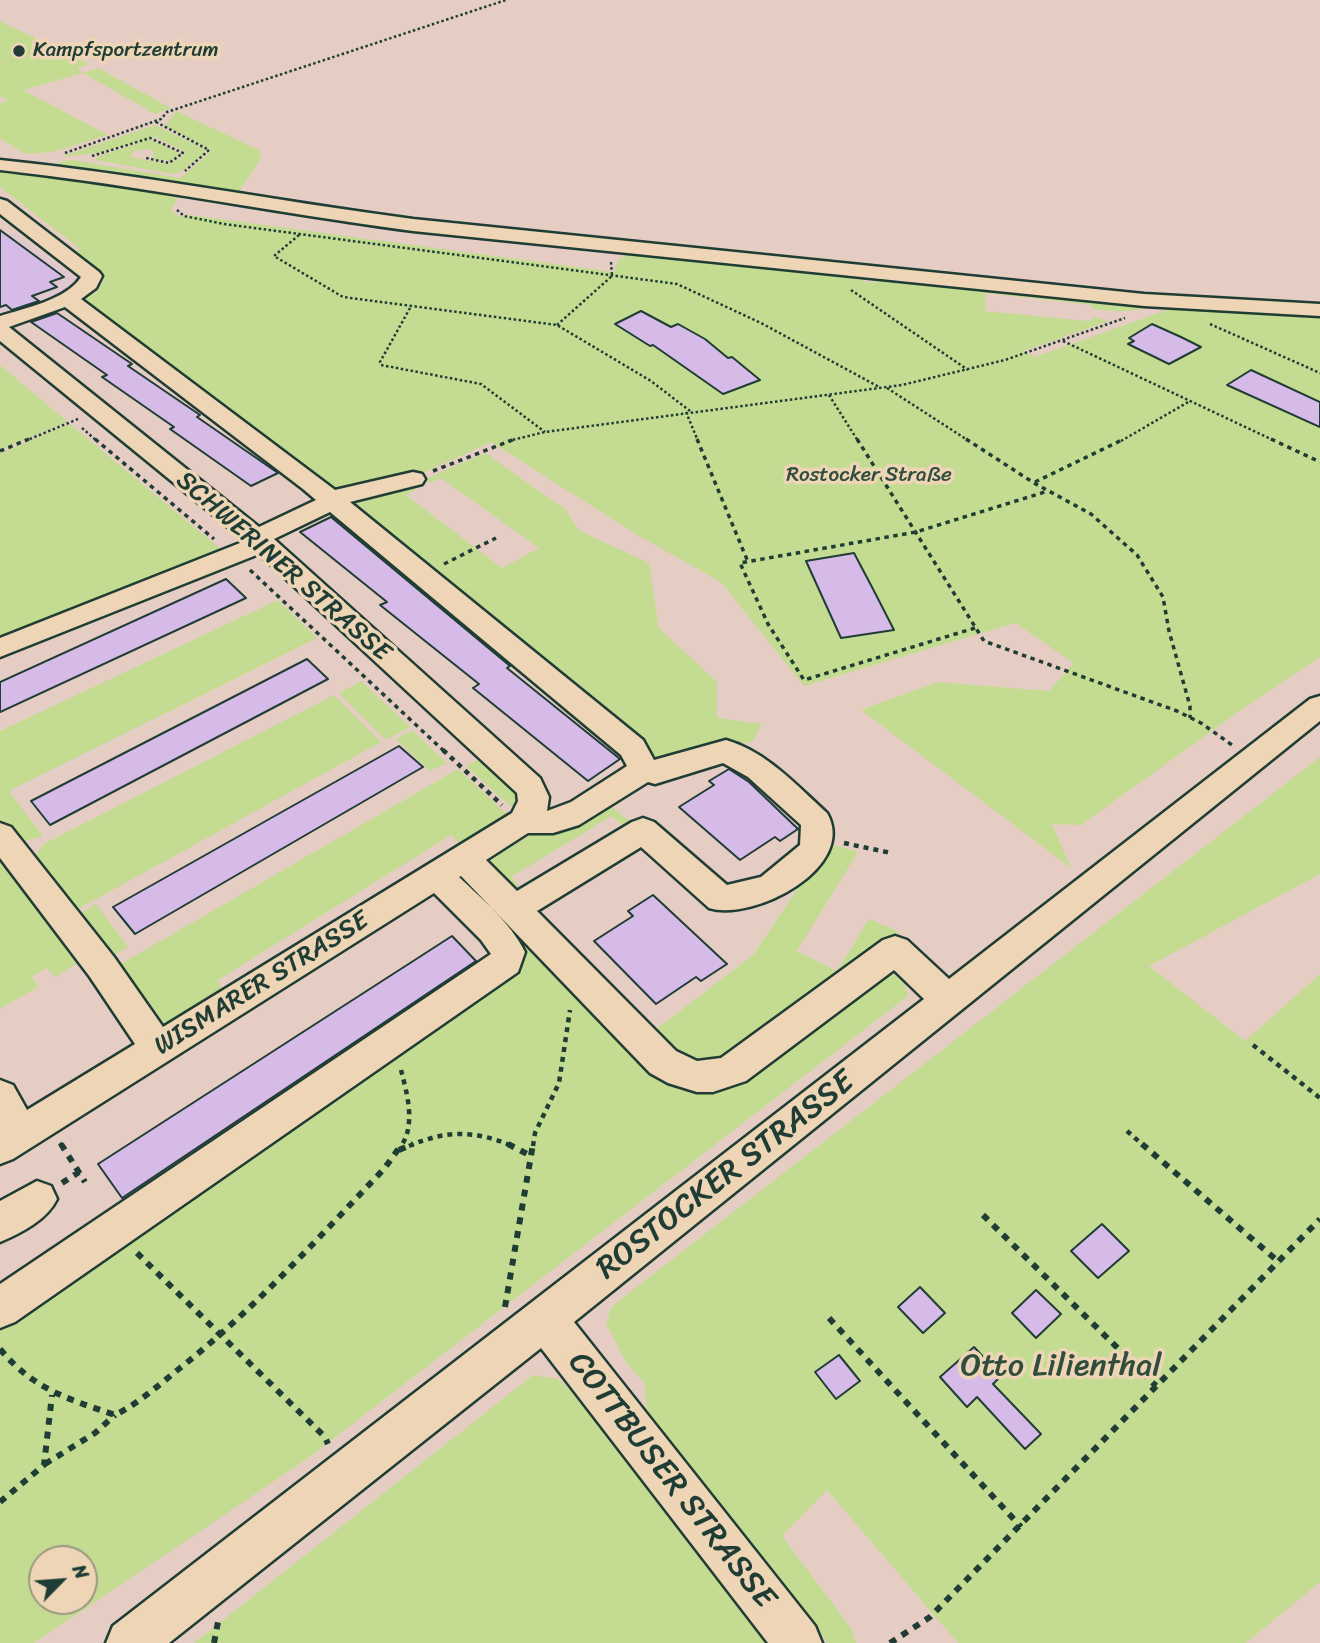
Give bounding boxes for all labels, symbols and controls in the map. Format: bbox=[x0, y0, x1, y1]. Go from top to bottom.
place label: Kampfsportzentrum bbox=[33, 38, 219, 64]
marker: Kampfsportzentrum bbox=[11, 43, 27, 59]
park label: Rostocker Straße bbox=[786, 463, 952, 489]
street label: SCHWERINER STRASSE bbox=[169, 465, 397, 669]
street label: WISMARER STRASSE bbox=[149, 905, 375, 1063]
street label: ROSTOCKER STRASSE bbox=[589, 1063, 863, 1289]
street label: COTTBUSER STRASSE bbox=[559, 1345, 783, 1617]
park label: Otto Lilienthal bbox=[961, 1348, 1161, 1386]
north arrow bbox=[28, 1545, 98, 1615]
text: N bbox=[63, 1559, 98, 1585]

